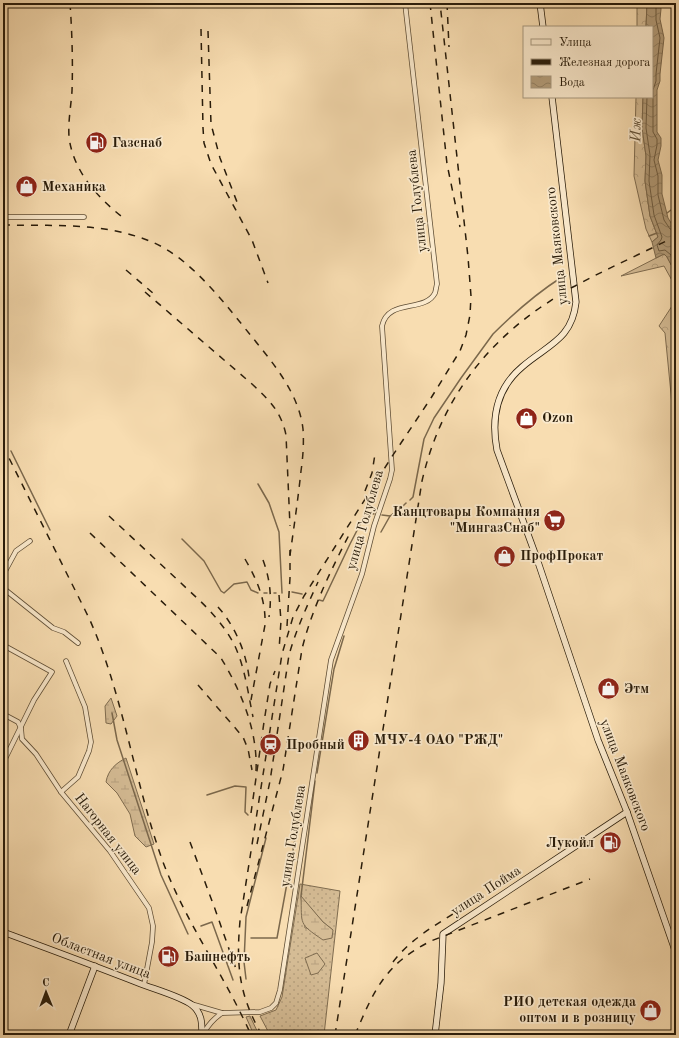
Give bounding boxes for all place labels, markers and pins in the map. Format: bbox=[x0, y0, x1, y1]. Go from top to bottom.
fuel station icon: Газснаб bbox=[84, 130, 110, 156]
place label: Газснаб bbox=[112, 136, 162, 150]
shop icon: Механика bbox=[13, 174, 39, 200]
place label: Механика bbox=[42, 180, 106, 194]
shop icon: Ozon bbox=[514, 405, 540, 431]
place label: Ozon bbox=[542, 411, 573, 425]
place label: Канцтовары Компания "МингазСнаб" bbox=[393, 505, 540, 535]
supermarket icon: Канцтовары Компания "МингазСнаб" bbox=[542, 507, 568, 533]
shop icon: ПрофПрокат bbox=[491, 543, 517, 569]
place label: ПрофПрокат bbox=[520, 549, 604, 564]
shop icon: Этм bbox=[596, 676, 622, 702]
place label: Этм bbox=[624, 682, 649, 696]
building icon: МЧУ-4 ОАО "РЖД" bbox=[346, 727, 372, 753]
station icon: Пробный bbox=[257, 732, 283, 758]
place label: МЧУ-4 ОАО "РЖД" bbox=[374, 733, 503, 747]
place label: Пробный bbox=[286, 738, 345, 752]
fuel station icon: Лукойл bbox=[597, 830, 623, 856]
place label: Лукойл bbox=[546, 836, 594, 850]
fuel station icon: Башнефть bbox=[156, 944, 182, 970]
place label: Башнефть bbox=[184, 950, 251, 965]
place label: РИО детская одежда оптом и в розницу bbox=[503, 995, 636, 1025]
shop icon: РИО детская одежда оптом и в розницу bbox=[638, 997, 664, 1023]

